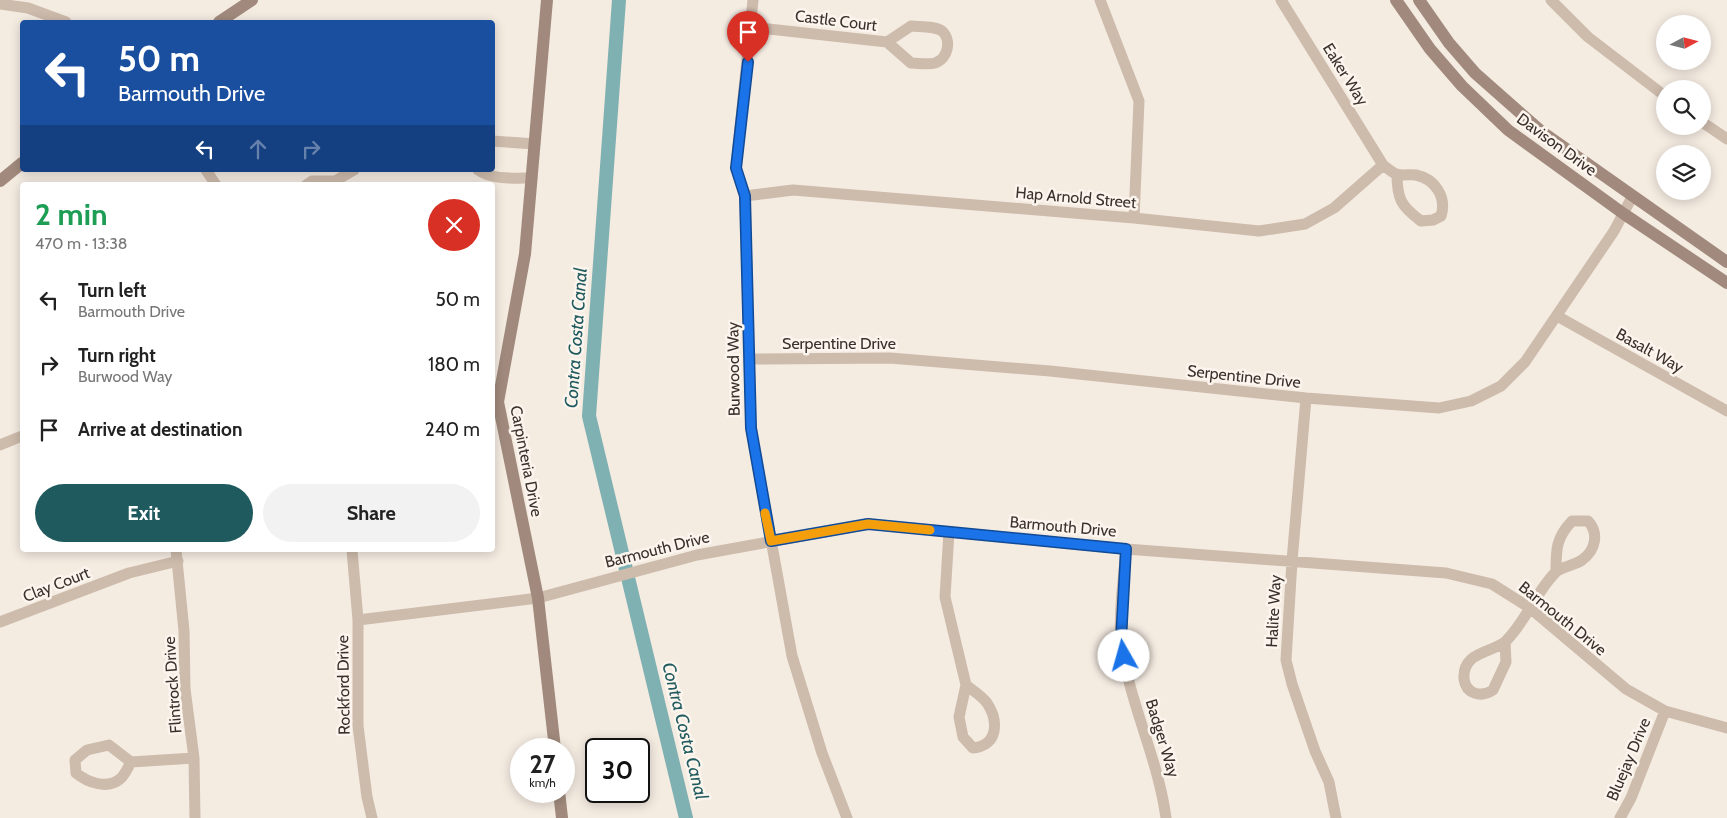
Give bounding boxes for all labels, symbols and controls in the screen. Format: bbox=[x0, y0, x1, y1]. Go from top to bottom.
street label: Castle Court bbox=[794, 6, 879, 35]
pin bbox=[727, 11, 769, 62]
north arrow bbox=[1656, 15, 1711, 70]
map controls bbox=[1656, 15, 1711, 200]
icon: arrive bbox=[734, 18, 762, 46]
text: 50 m bbox=[118, 37, 200, 80]
street label: Eaker Way bbox=[1319, 39, 1372, 109]
icon: left bbox=[35, 40, 100, 105]
text: Barmouth Drive bbox=[118, 80, 265, 107]
button: search bbox=[1656, 80, 1711, 135]
street label: Davison Drive bbox=[1513, 109, 1600, 180]
icon: left bbox=[191, 135, 219, 163]
icon: ahead bbox=[244, 135, 272, 163]
icon: right bbox=[297, 135, 325, 163]
button: layers bbox=[1656, 145, 1711, 200]
street label: Hap Arnold Street bbox=[1015, 183, 1138, 212]
text: 2 min bbox=[35, 196, 107, 233]
button: close bbox=[428, 199, 480, 251]
text: 470 m · 13:38 bbox=[35, 234, 128, 253]
water label: Contra Costa Canal bbox=[560, 266, 592, 409]
text: Turn left bbox=[78, 279, 146, 302]
icon: left bbox=[35, 286, 63, 314]
text: 50 m bbox=[436, 288, 480, 311]
text: Barmouth Drive bbox=[78, 302, 185, 321]
street label: Burwood Way bbox=[723, 322, 744, 416]
street label: Basalt Way bbox=[1613, 324, 1687, 377]
street label: Serpentine Drive bbox=[782, 334, 896, 353]
text: Turn right bbox=[78, 344, 156, 367]
icon: right bbox=[35, 351, 63, 379]
text: 180 m bbox=[428, 353, 480, 376]
street label: Serpentine Drive bbox=[1186, 361, 1302, 392]
text: Burwood Way bbox=[78, 367, 172, 386]
street label: Carpinteria Drive bbox=[506, 404, 547, 518]
icon: arrive bbox=[35, 416, 63, 444]
text: Arrive at destination bbox=[78, 418, 242, 441]
text: 240 m bbox=[425, 418, 480, 441]
button: Exit bbox=[35, 484, 253, 542]
button: Share bbox=[263, 484, 480, 542]
street label: Barmouth Drive bbox=[1009, 512, 1117, 541]
street label: Barmouth Drive bbox=[603, 527, 711, 572]
street label: Clay Court bbox=[20, 563, 93, 606]
street label: Halite Way bbox=[1262, 574, 1285, 648]
street label: Barmouth Drive bbox=[1515, 577, 1610, 659]
position arrow bbox=[1097, 629, 1149, 681]
street label: Rockford Drive bbox=[333, 635, 354, 735]
street label: Flintrock Drive bbox=[160, 636, 185, 734]
water label: Contra Costa Canal bbox=[657, 660, 713, 803]
street label: Badger Way bbox=[1142, 697, 1183, 780]
street label: Bluejay Drive bbox=[1602, 715, 1654, 803]
speed limit sign: 30 bbox=[585, 738, 650, 803]
text: 27 bbox=[530, 749, 555, 779]
text: km/h bbox=[529, 775, 556, 790]

